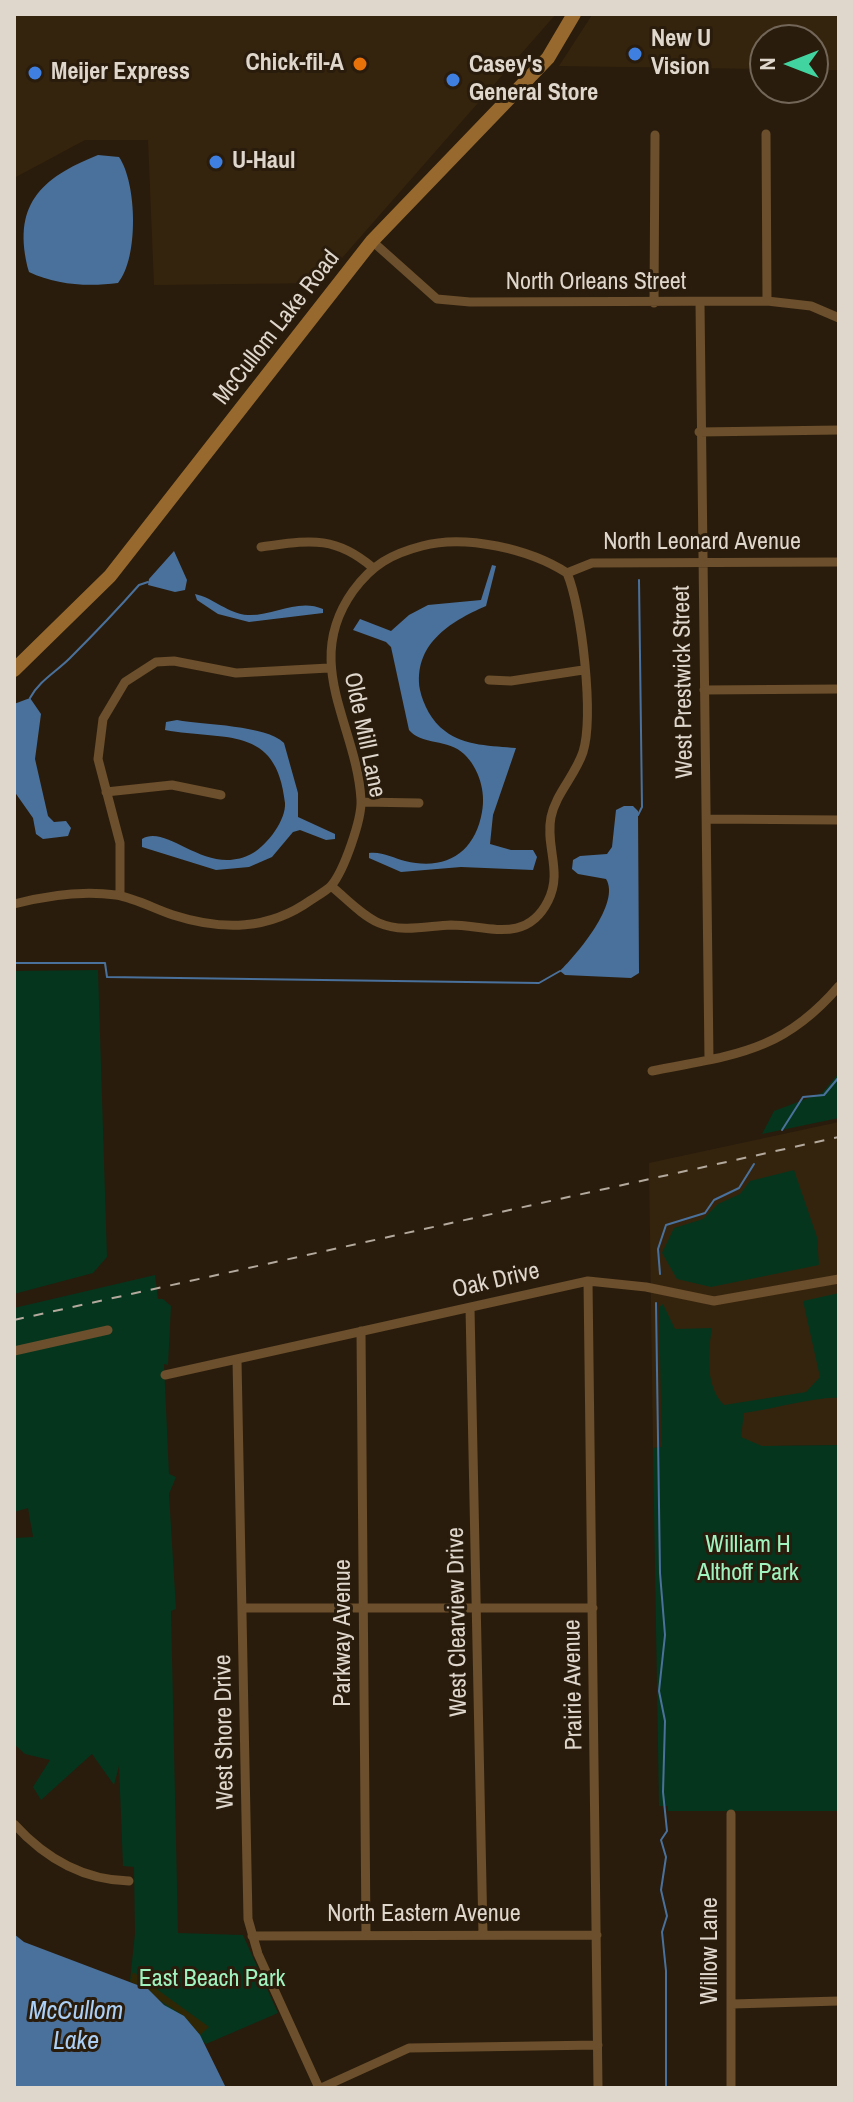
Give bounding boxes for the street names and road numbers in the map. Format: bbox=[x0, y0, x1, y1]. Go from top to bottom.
street label: McCullom Lake Road bbox=[208, 245, 346, 411]
street label: North Orleans Street bbox=[506, 269, 686, 297]
street label: North Leonard Avenue bbox=[603, 529, 801, 557]
street label: West Prestwick Street bbox=[668, 585, 700, 779]
street label: Olde Mill Lane bbox=[337, 670, 391, 800]
street label: Oak Drive bbox=[450, 1257, 542, 1305]
street label: West Clearview Drive bbox=[442, 1527, 474, 1717]
street label: Parkway Avenue bbox=[330, 1559, 358, 1707]
street label: Prairie Avenue bbox=[558, 1619, 590, 1751]
street label: West Shore Drive bbox=[209, 1654, 241, 1810]
street label: Willow Lane bbox=[697, 1897, 725, 2005]
street label: North Eastern Avenue bbox=[327, 1901, 521, 1929]

